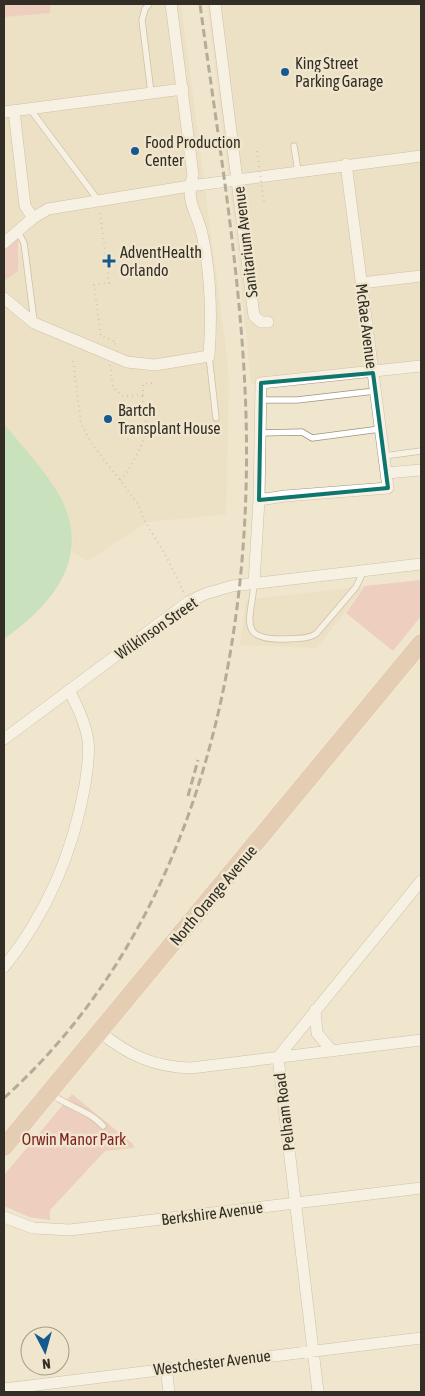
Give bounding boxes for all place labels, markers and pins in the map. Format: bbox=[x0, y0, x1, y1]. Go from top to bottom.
place label: King Street Parking Garage bbox=[295, 54, 383, 91]
marker: King Street Parking Garage bbox=[279, 66, 291, 78]
place label: Food Production Center bbox=[145, 133, 241, 169]
marker: Food Production Center bbox=[129, 145, 141, 157]
place label: AdventHealth Orlando bbox=[120, 243, 202, 279]
marker: AdventHealth Orlando bbox=[102, 254, 116, 268]
place label: Bartch Transplant House bbox=[118, 401, 221, 438]
marker: Bartch Transplant House bbox=[102, 413, 114, 425]

